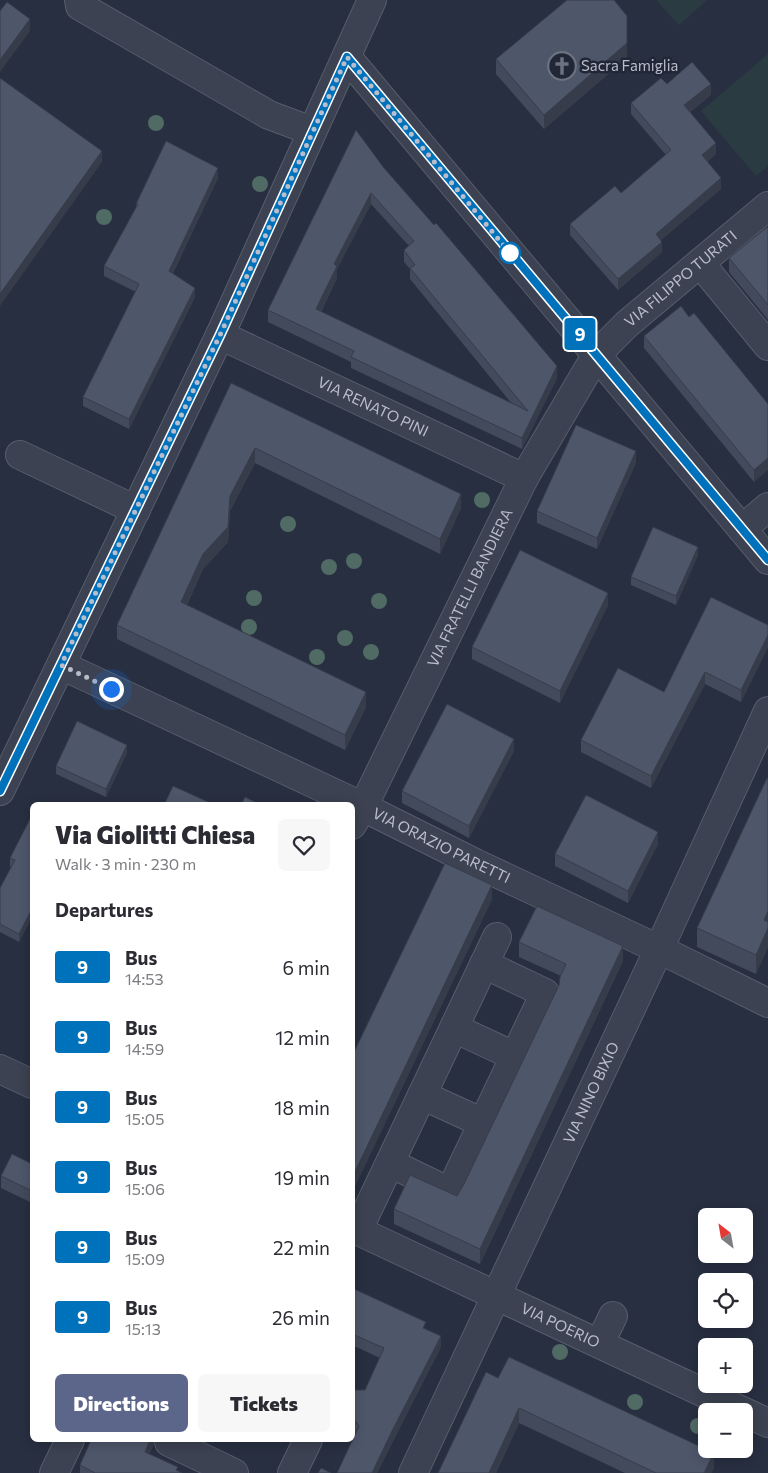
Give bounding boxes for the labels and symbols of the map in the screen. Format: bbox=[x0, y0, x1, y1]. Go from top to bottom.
church icon: Sacra Famiglia bbox=[547, 51, 577, 81]
place label: Sacra Famiglia bbox=[581, 56, 678, 74]
street label: VIA FILIPPO TURATI bbox=[620, 226, 740, 330]
unlabelled marker bbox=[499, 242, 521, 264]
line badge: 9 bbox=[564, 318, 596, 350]
street label: VIA RENATO PINI bbox=[315, 372, 432, 440]
street label: VIA FRATELLI BANDIERA bbox=[423, 505, 516, 670]
your location bbox=[99, 677, 124, 702]
street label: VIA ORAZIO PARETTI bbox=[370, 803, 513, 886]
street label: VIA NINO BIXIO bbox=[559, 1039, 622, 1146]
north arrow bbox=[698, 1208, 752, 1262]
street label: VIA POERIO bbox=[518, 1299, 603, 1351]

